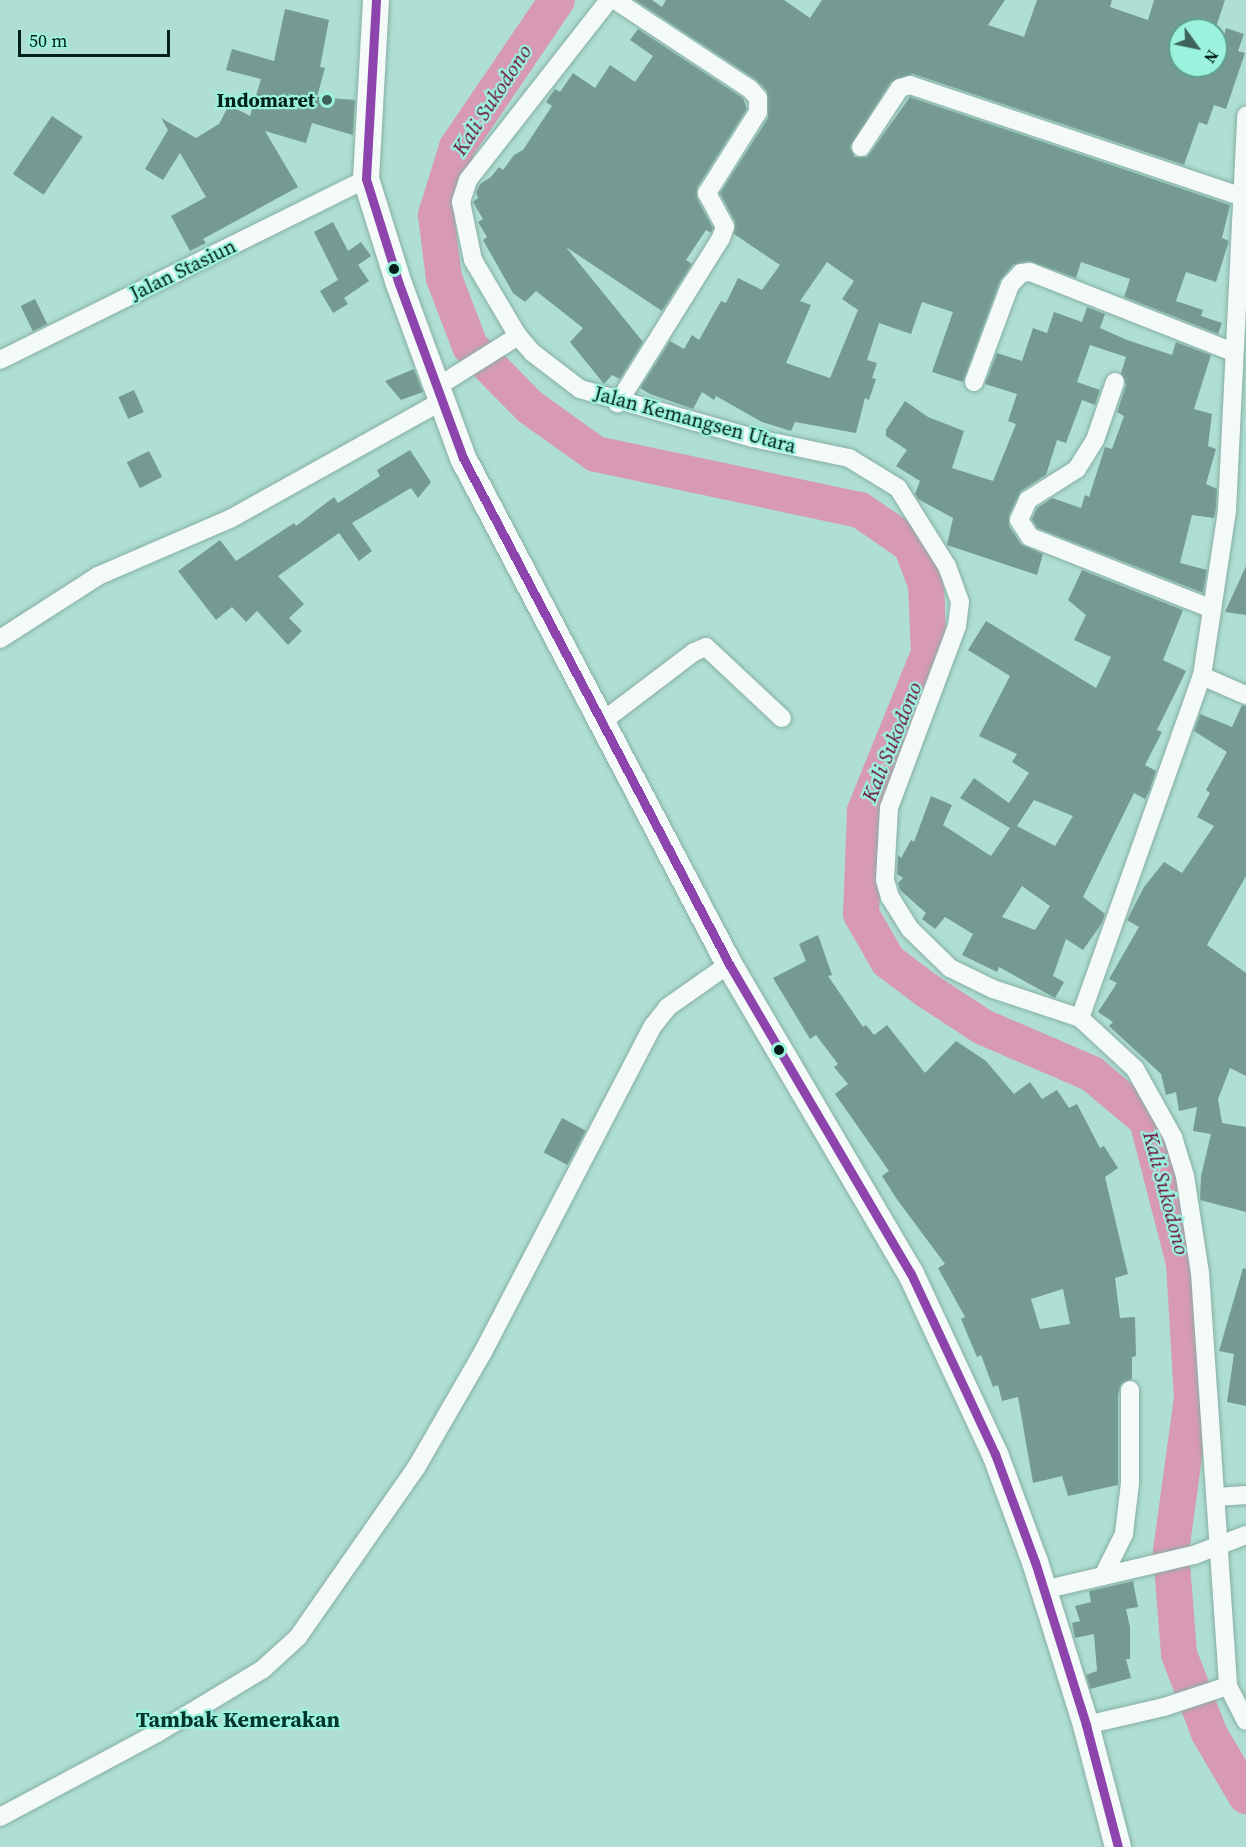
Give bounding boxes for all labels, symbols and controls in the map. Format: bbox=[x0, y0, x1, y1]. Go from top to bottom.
scale bar bbox=[21, 18, 172, 56]
north arrow bbox=[1168, 18, 1228, 78]
text: 50 m bbox=[29, 28, 67, 53]
water label: Kali Sukodono bbox=[447, 40, 537, 160]
text: N bbox=[1199, 46, 1224, 68]
place label: Indomaret bbox=[217, 88, 315, 112]
marker: Indomaret bbox=[320, 93, 334, 107]
street label: Jalan Stasiun bbox=[126, 234, 240, 306]
unlabelled marker bbox=[388, 263, 400, 275]
street label: Jalan Kemangsen Utara bbox=[591, 381, 799, 459]
water label: Kali Sukodono bbox=[857, 679, 927, 805]
unlabelled marker bbox=[773, 1044, 785, 1056]
water label: Kali Sukodono bbox=[1137, 1129, 1195, 1257]
district label: Tambak Kemerakan bbox=[136, 1707, 340, 1733]

